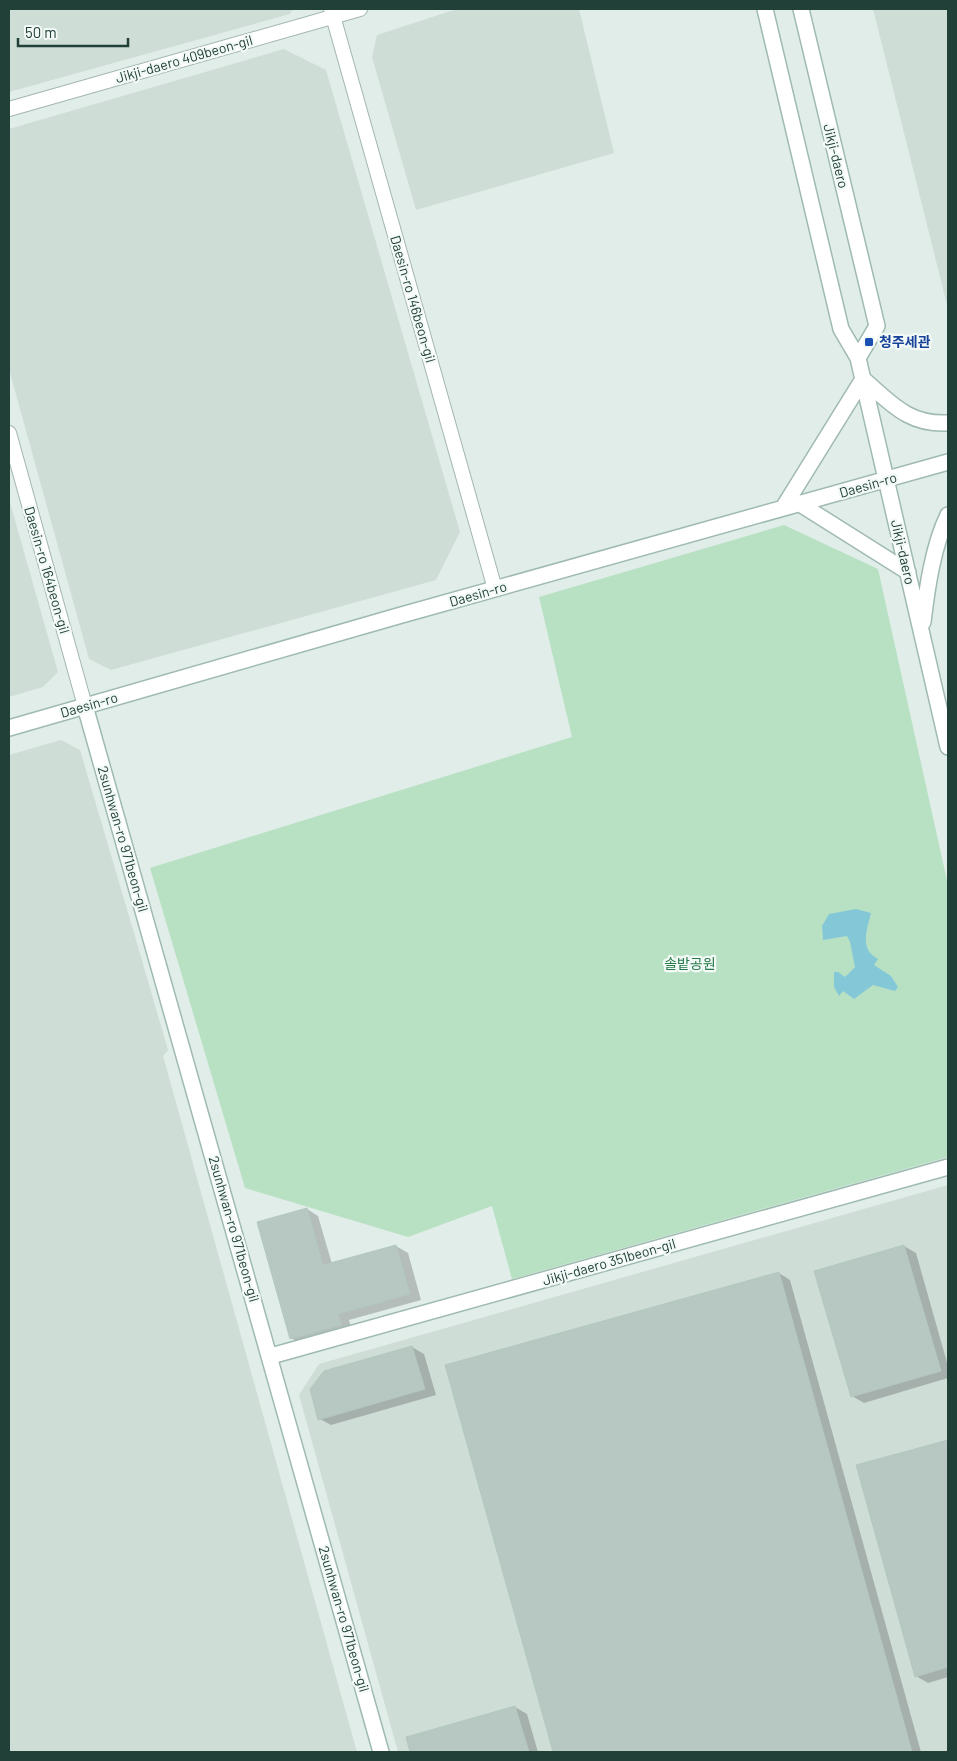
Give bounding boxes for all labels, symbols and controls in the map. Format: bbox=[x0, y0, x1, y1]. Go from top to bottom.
scale bar bbox=[18, 15, 128, 47]
text: 50 m bbox=[25, 23, 57, 41]
street label: Jikji-daero 409beon-gil bbox=[113, 31, 254, 86]
street label: Jikji-daero bbox=[820, 122, 853, 190]
street label: Daesin-ro 146beon-gil bbox=[387, 233, 440, 364]
place label: 청주세관 bbox=[879, 333, 931, 350]
marker: 청주세관 bbox=[863, 336, 875, 348]
street label: Daesin-ro bbox=[837, 468, 899, 501]
street label: Daesin-ro 164beon-gil bbox=[21, 504, 74, 635]
street label: Jikji-daero bbox=[888, 518, 919, 586]
street label: Daesin-ro bbox=[447, 577, 509, 610]
street label: Daesin-ro bbox=[58, 688, 120, 721]
street label: 2sunhwan-ro 971beon-gil bbox=[95, 764, 152, 914]
park label: 솔밭공원 bbox=[664, 955, 716, 972]
street label: 2sunhwan-ro 971beon-gil bbox=[206, 1154, 263, 1304]
street label: Jikji-daero 351beon-gil bbox=[540, 1234, 677, 1289]
street label: 2sunhwan-ro 971beon-gil bbox=[316, 1544, 373, 1694]

